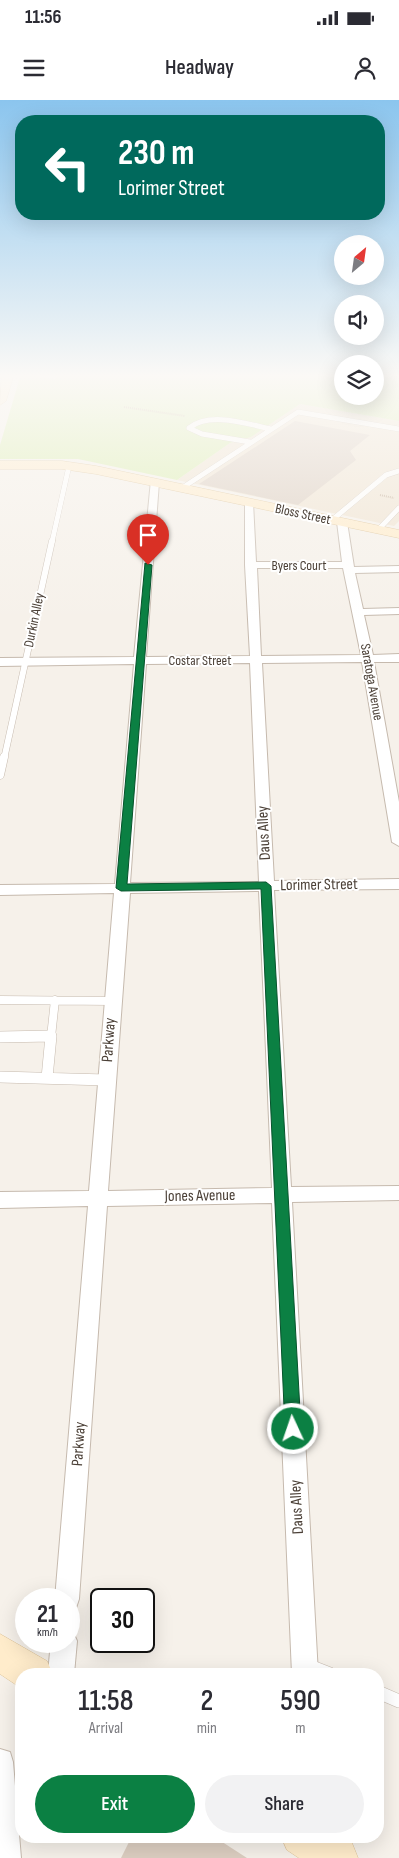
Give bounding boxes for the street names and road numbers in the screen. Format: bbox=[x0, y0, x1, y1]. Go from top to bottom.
street label: Bloss Street bbox=[274, 500, 332, 528]
street label: Byers Court bbox=[272, 557, 326, 574]
street label: Durkin Alley bbox=[20, 591, 48, 649]
street label: Saratoga Avenue bbox=[357, 642, 387, 722]
street label: Costar Street bbox=[169, 652, 231, 669]
street label: Daus Alley bbox=[253, 805, 275, 861]
street label: Lorimer Street bbox=[280, 875, 358, 895]
street label: Parkway bbox=[98, 1017, 120, 1063]
street label: Jones Avenue bbox=[164, 1186, 235, 1206]
street label: Parkway bbox=[68, 1421, 90, 1467]
street label: Daus Alley bbox=[286, 1479, 308, 1535]

